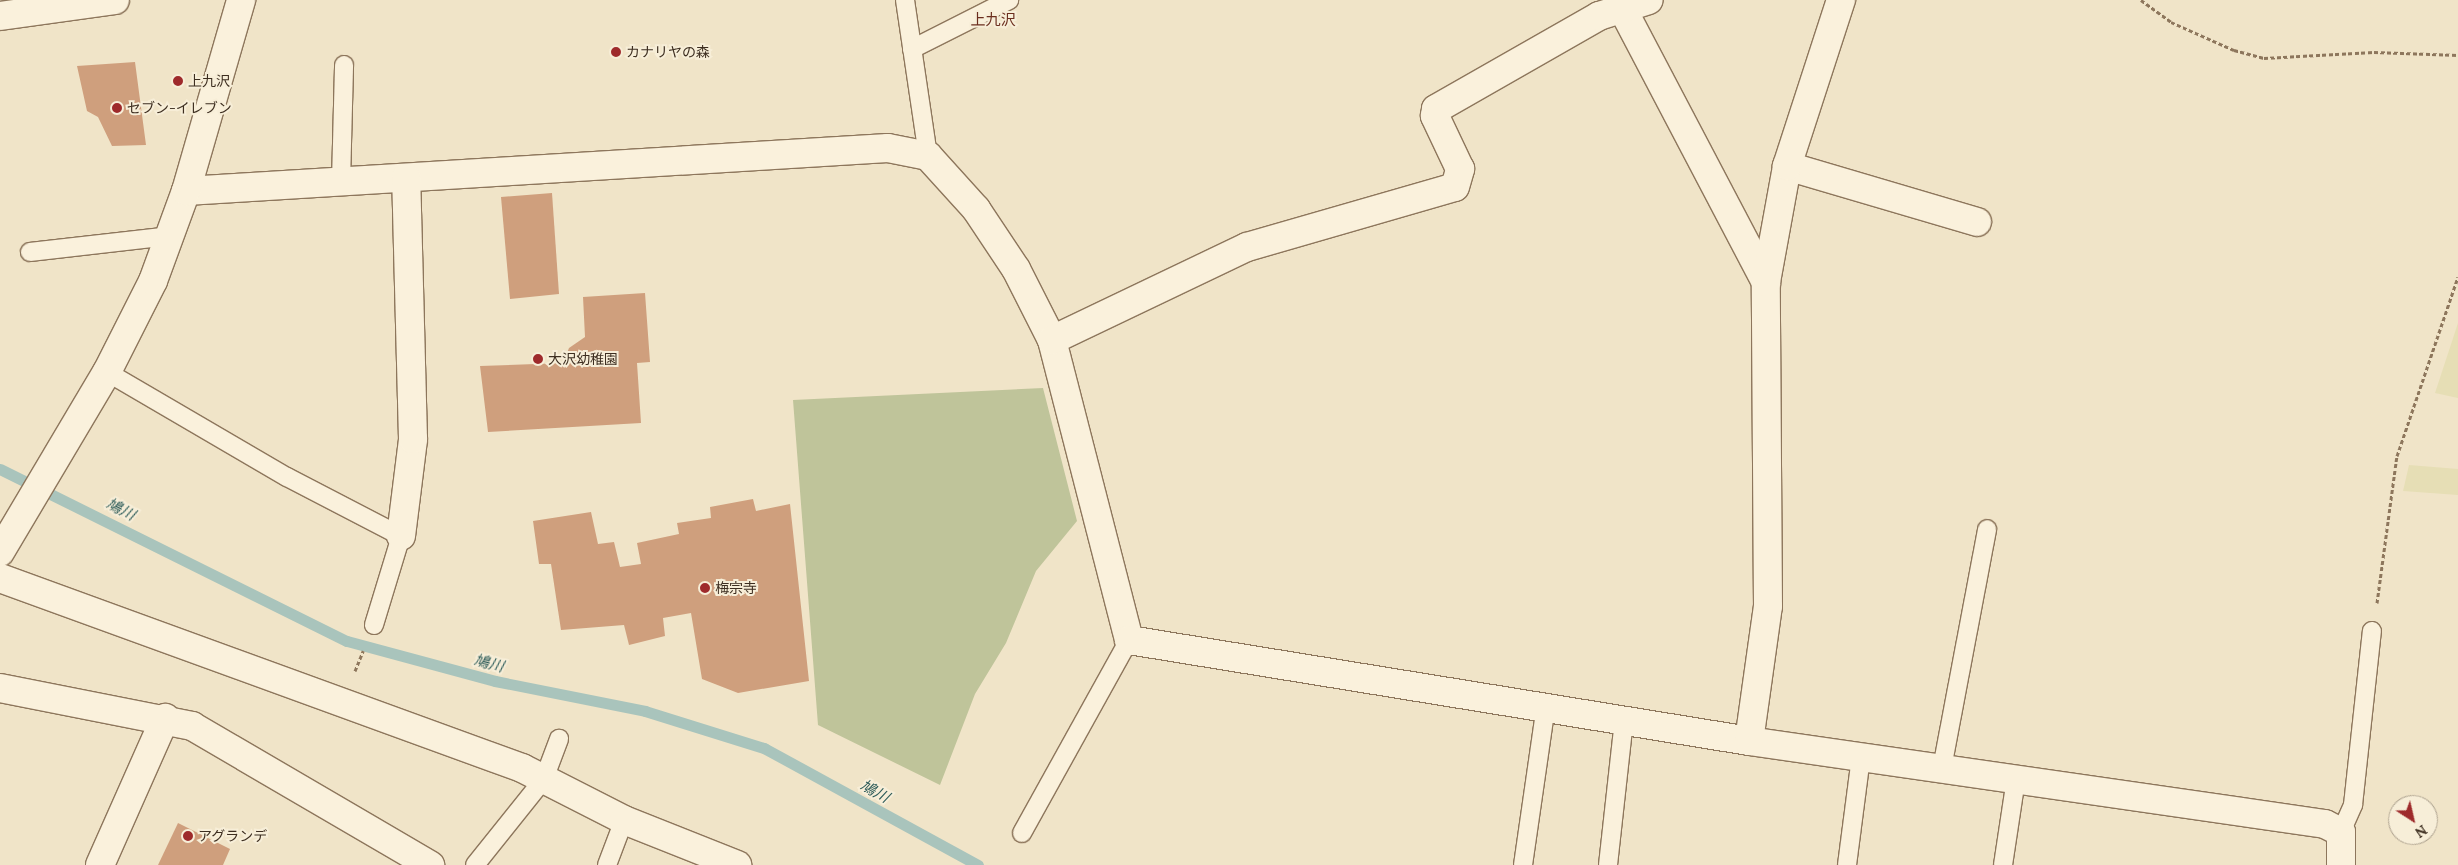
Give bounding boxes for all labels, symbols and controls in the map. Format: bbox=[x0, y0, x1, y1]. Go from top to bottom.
district label: 上九沢 bbox=[971, 11, 1015, 29]
place label: カナリヤの森 bbox=[626, 44, 710, 60]
marker: カナリヤの森 bbox=[610, 46, 622, 58]
place label: 上九沢 bbox=[188, 73, 230, 89]
marker: 上九沢 bbox=[172, 75, 184, 87]
place label: セブン-イレブン bbox=[127, 100, 232, 116]
marker: セブン-イレブン bbox=[111, 102, 123, 114]
place label: 大沢幼稚園 bbox=[548, 351, 618, 367]
marker: 大沢幼稚園 bbox=[532, 353, 544, 365]
water label: 鳩川 bbox=[104, 494, 138, 524]
place label: 梅宗寺 bbox=[715, 580, 757, 596]
marker: 梅宗寺 bbox=[699, 582, 711, 594]
water label: 鳩川 bbox=[472, 651, 506, 675]
water label: 鳩川 bbox=[858, 776, 892, 806]
north arrow bbox=[2388, 795, 2438, 845]
text: N bbox=[2411, 821, 2431, 842]
place label: アグランデ bbox=[198, 828, 268, 844]
marker: アグランデ bbox=[182, 830, 194, 842]

